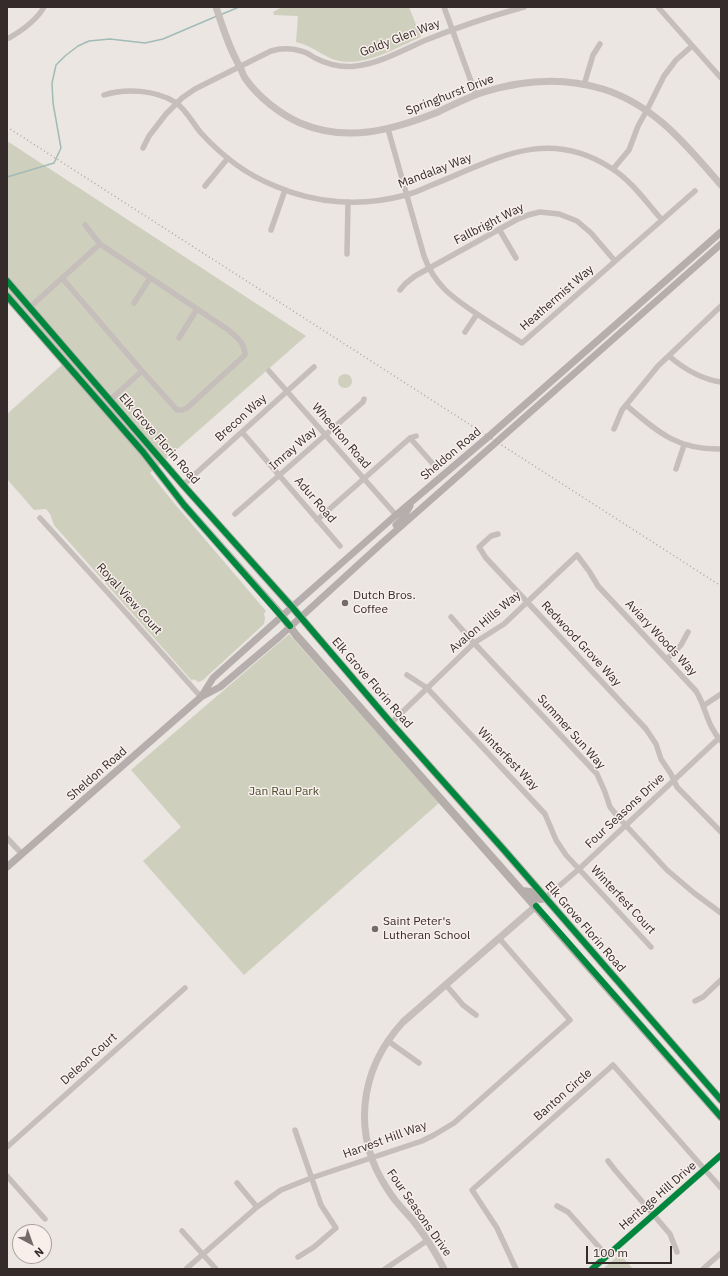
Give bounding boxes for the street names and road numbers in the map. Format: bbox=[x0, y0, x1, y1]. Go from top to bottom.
street label: Goldy Glen Way bbox=[358, 16, 442, 60]
street label: Springhurst Drive bbox=[404, 72, 496, 118]
street label: Mandalay Way bbox=[396, 150, 474, 192]
street label: Fallbright Way bbox=[452, 200, 526, 248]
street label: Heathermist Way bbox=[517, 262, 597, 334]
street label: Elk Grove Florin Road bbox=[116, 391, 202, 487]
street label: Brecon Way bbox=[212, 391, 270, 445]
street label: Wheelton Road bbox=[309, 400, 373, 472]
street label: Imray Way bbox=[267, 425, 319, 473]
street label: Sheldon Road bbox=[418, 425, 484, 483]
street label: Adur Road bbox=[291, 474, 339, 526]
street label: Royal View Court bbox=[93, 560, 165, 638]
street label: Avalon Hills Way bbox=[446, 588, 524, 656]
street label: Aviary Woods Way bbox=[622, 597, 700, 679]
street label: Redwood Grove Way bbox=[538, 599, 624, 689]
street label: Elk Grove Florin Road bbox=[329, 635, 415, 731]
street label: Summer Sun Way bbox=[534, 692, 608, 772]
street label: Winterfest Way bbox=[474, 725, 542, 793]
street label: Sheldon Road bbox=[64, 744, 130, 804]
street label: Four Seasons Drive bbox=[582, 771, 668, 851]
street label: Winterfest Court bbox=[588, 863, 658, 937]
street label: Elk Grove Florin Road bbox=[542, 879, 628, 975]
street label: Deleon Court bbox=[58, 1030, 120, 1088]
street label: Banton Circle bbox=[531, 1066, 595, 1124]
street label: Harvest Hill Way bbox=[341, 1118, 429, 1162]
street label: Heritage Hill Drive bbox=[617, 1159, 699, 1233]
street label: Four Seasons Drive bbox=[384, 1167, 454, 1259]

